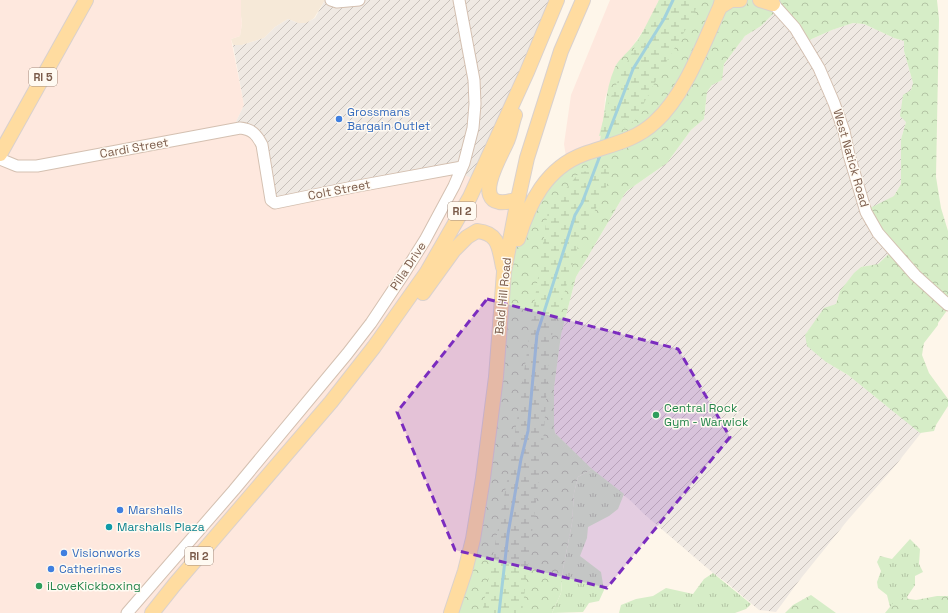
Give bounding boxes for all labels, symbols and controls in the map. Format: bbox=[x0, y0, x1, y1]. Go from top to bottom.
road number: RI 5 bbox=[29, 68, 57, 86]
place label: Grossmans Bargain Outlet bbox=[347, 104, 430, 134]
street label: West Natick Road bbox=[829, 107, 873, 209]
marker: Grossmans Bargain Outlet bbox=[334, 114, 344, 124]
street label: Cardi Street bbox=[98, 134, 170, 162]
street label: Colt Street bbox=[306, 176, 372, 204]
road number: RI 2 bbox=[448, 202, 476, 220]
street label: Pilla Drive bbox=[386, 239, 430, 293]
street label: Bald Hill Road bbox=[491, 256, 515, 336]
place label: Central Rock Gym - Warwick bbox=[664, 400, 749, 430]
marker: Central Rock Gym - Warwick bbox=[651, 410, 661, 420]
place label: Marshalls bbox=[128, 502, 182, 518]
marker: Marshalls bbox=[115, 505, 125, 515]
place label: Marshalls Plaza bbox=[117, 519, 205, 535]
marker: Marshalls Plaza bbox=[104, 522, 114, 532]
place label: Visionworks bbox=[72, 545, 140, 561]
road number: RI 2 bbox=[185, 547, 213, 565]
marker: Visionworks bbox=[59, 548, 69, 558]
place label: Catherines bbox=[59, 561, 121, 577]
marker: Catherines bbox=[46, 564, 56, 574]
place label: iLoveKickboxing bbox=[47, 578, 141, 594]
marker: iLoveKickboxing bbox=[34, 581, 44, 591]

